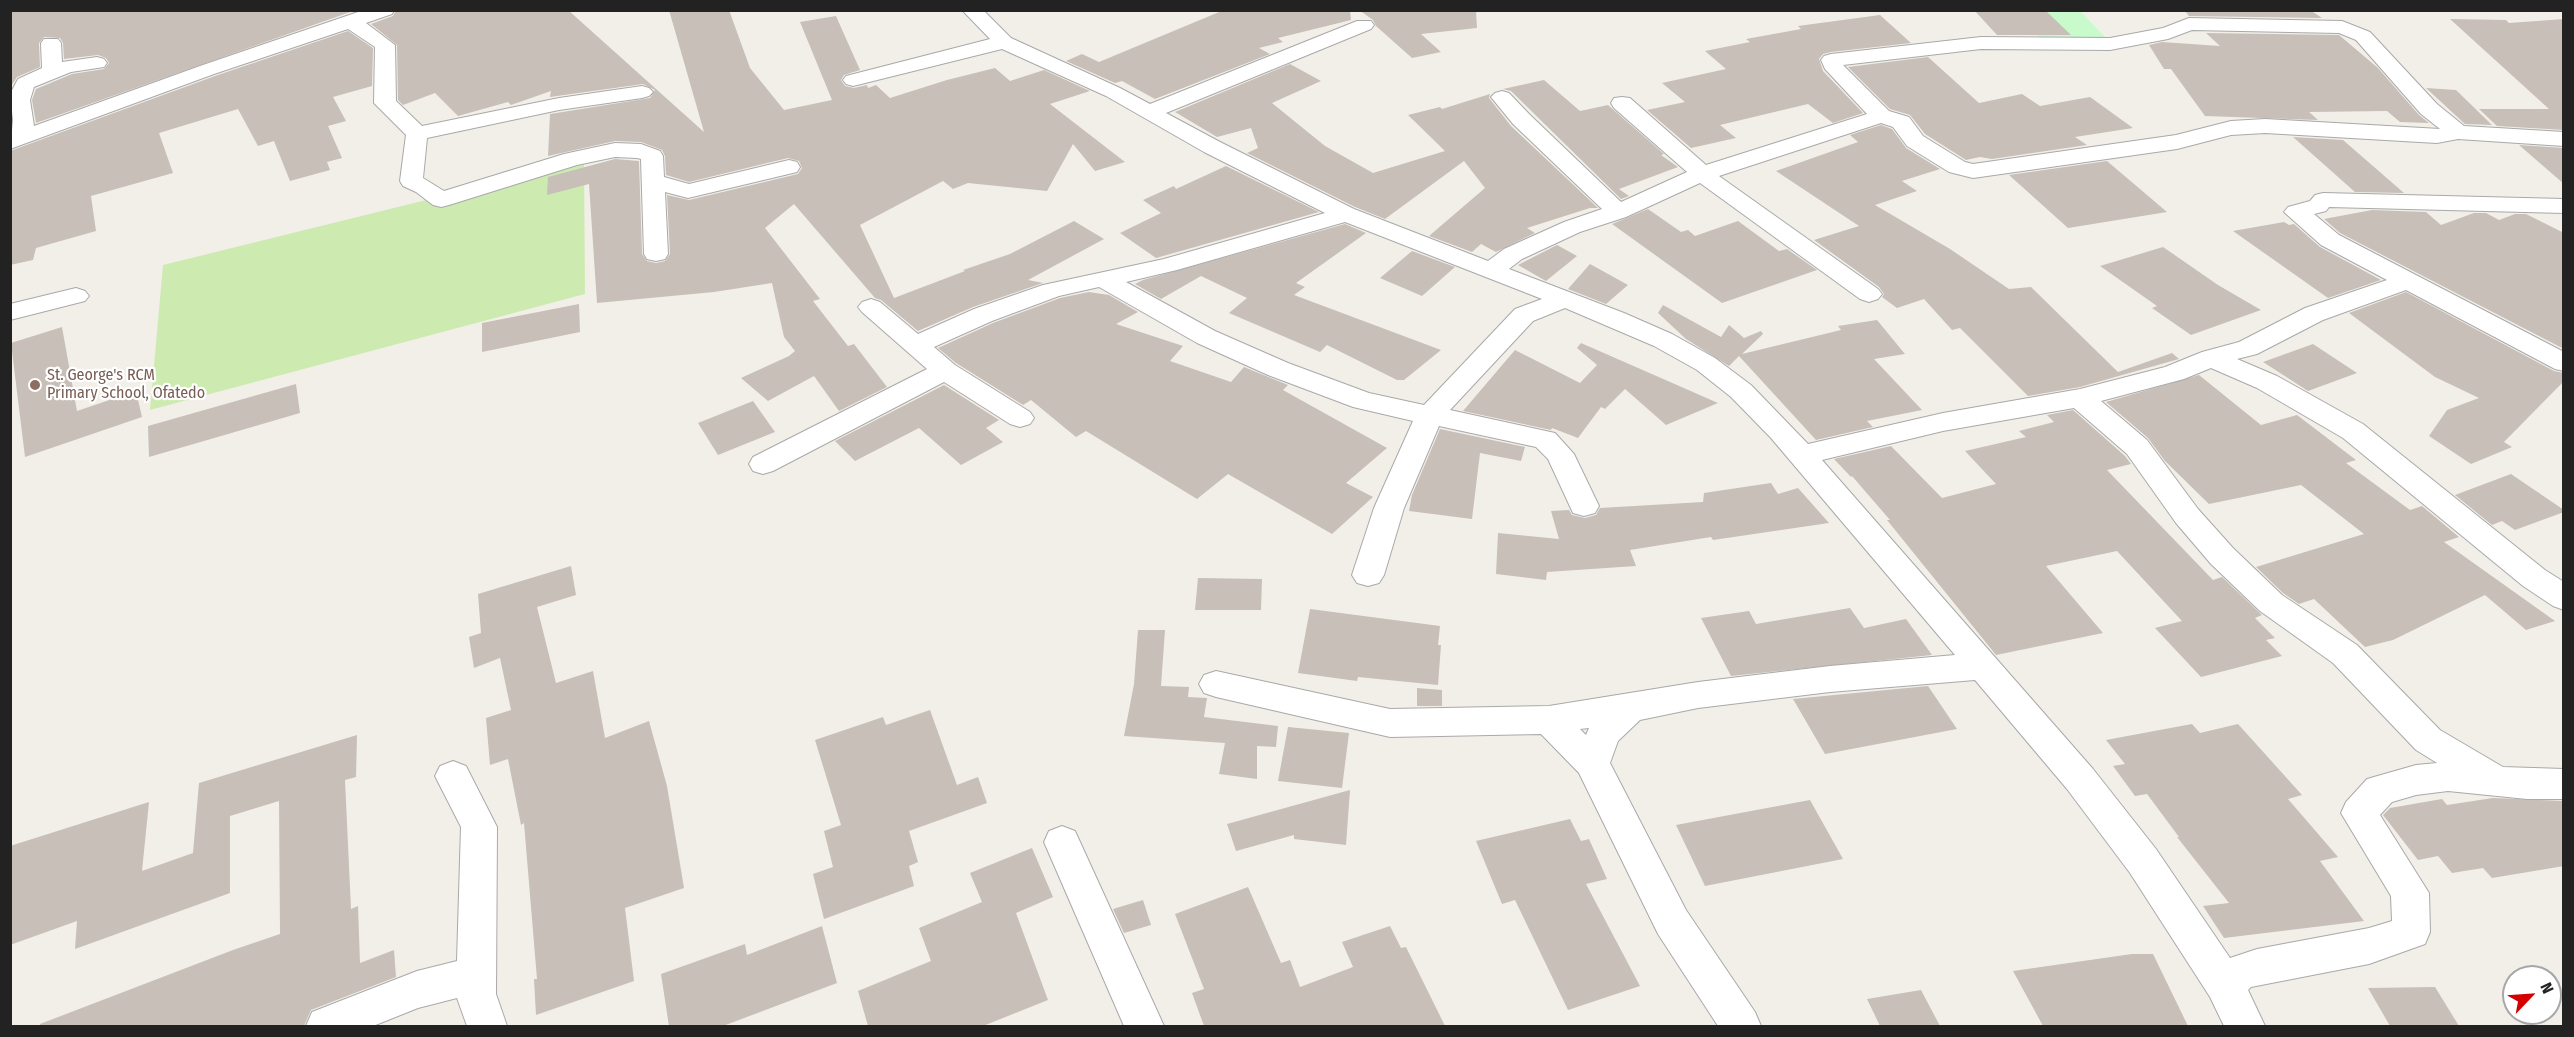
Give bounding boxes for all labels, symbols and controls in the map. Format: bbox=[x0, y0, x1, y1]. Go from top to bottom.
place label: St. George's RCM Primary School, Ofatedo bbox=[47, 366, 205, 404]
marker: St. George's RCM Primary School, Ofatedo bbox=[28, 378, 42, 392]
north arrow bbox=[2502, 965, 2562, 1025]
text: N bbox=[2536, 980, 2558, 996]

